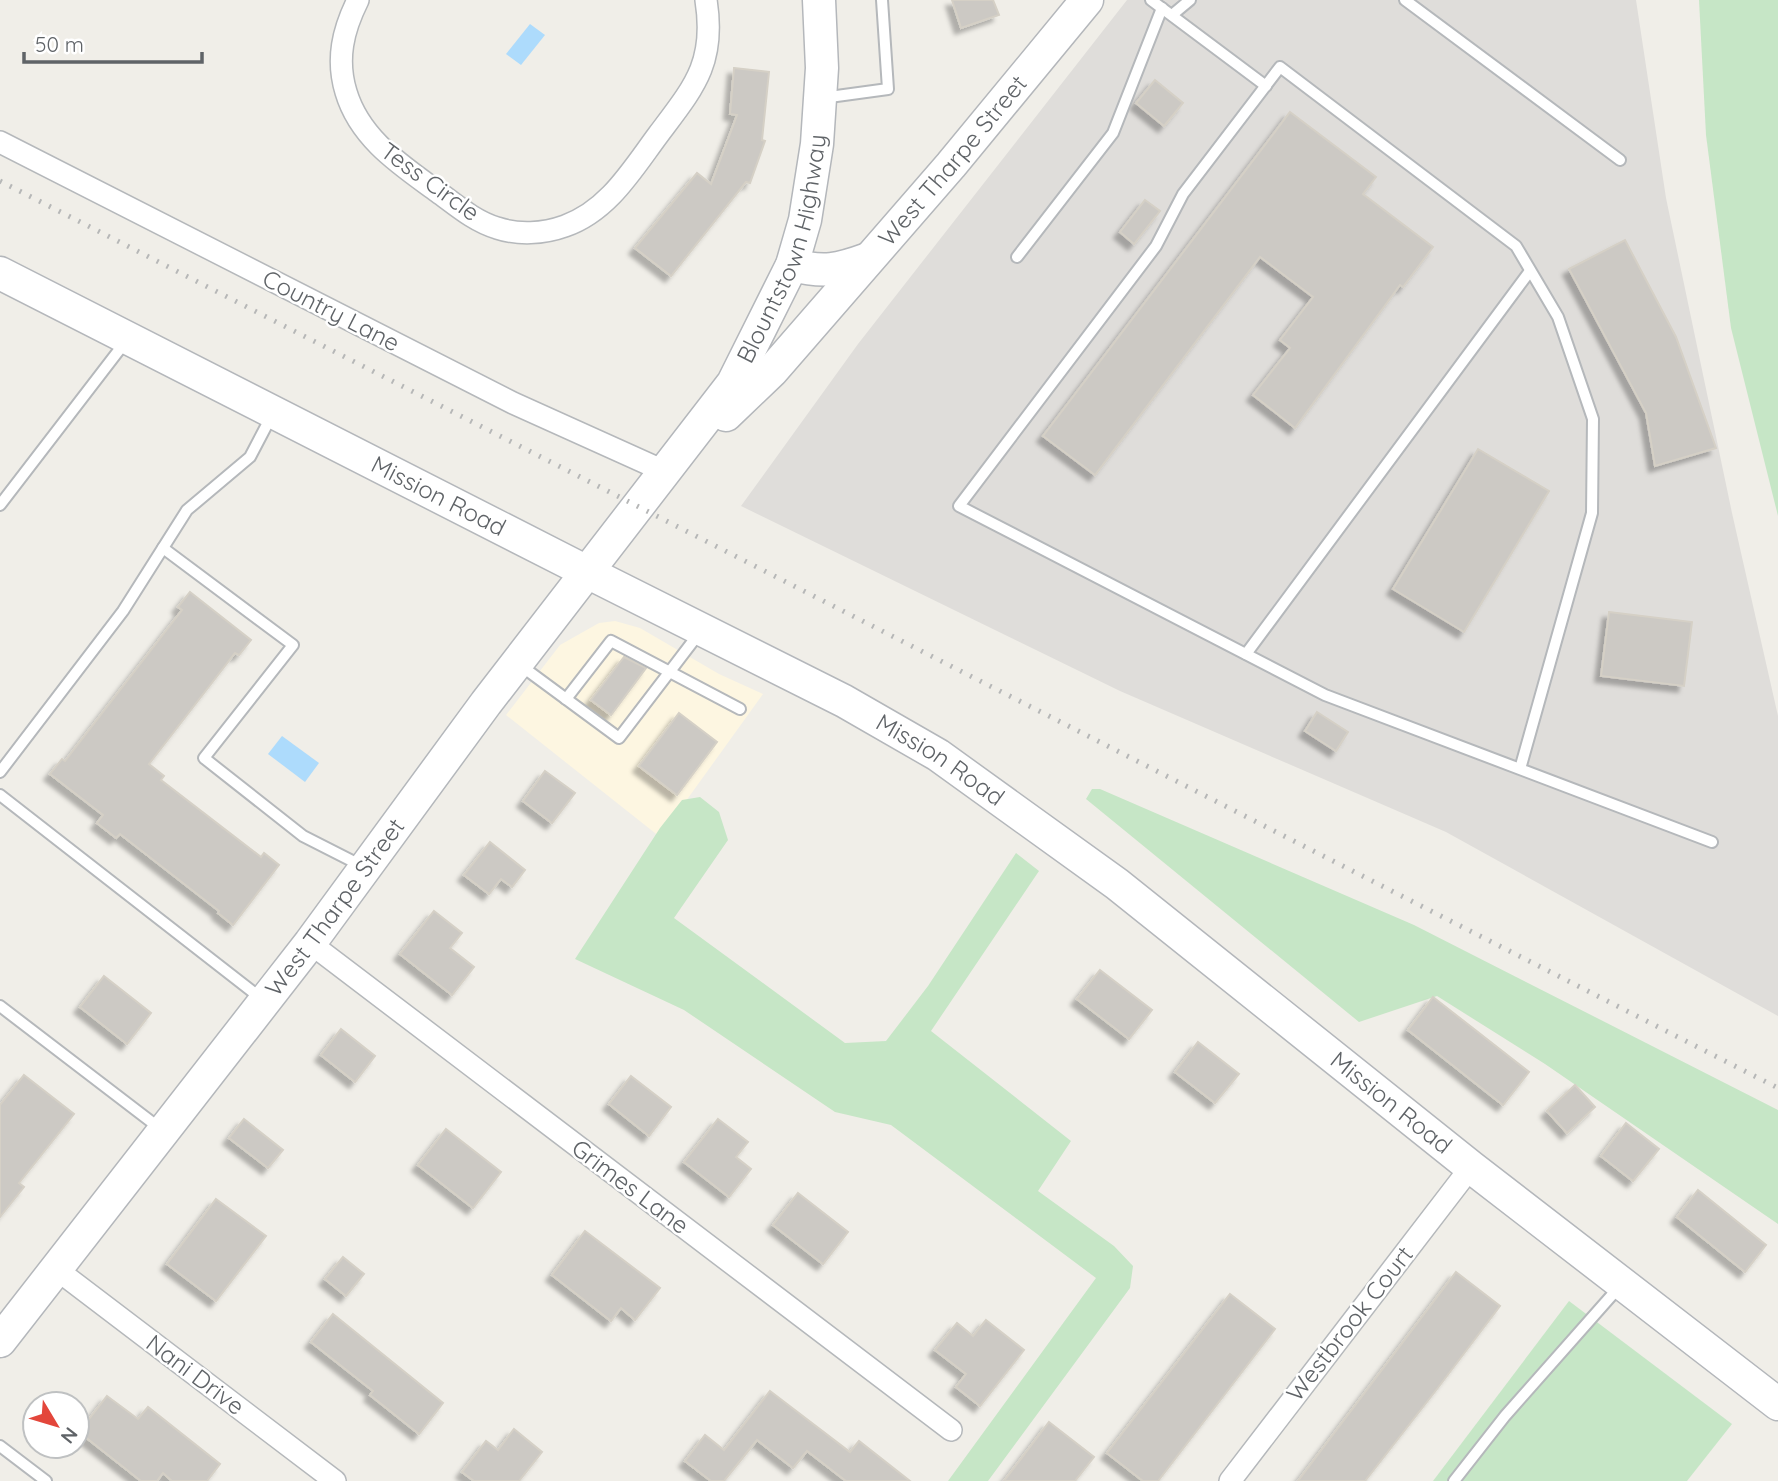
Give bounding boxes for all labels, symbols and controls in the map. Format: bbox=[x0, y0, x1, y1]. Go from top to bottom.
scale bar bbox=[24, 21, 203, 65]
text: 50 m bbox=[35, 31, 84, 57]
street label: West Tharpe Street bbox=[871, 69, 1033, 252]
street label: Blountstown Highway bbox=[729, 133, 832, 368]
street label: Tess Circle bbox=[375, 135, 486, 227]
street label: Country Lane bbox=[258, 263, 405, 358]
street label: Mission Road bbox=[366, 449, 511, 542]
street label: Mission Road bbox=[871, 707, 1011, 812]
street label: West Tharpe Street bbox=[258, 812, 410, 1002]
street label: Mission Road bbox=[1325, 1044, 1458, 1160]
street label: Grimes Lane bbox=[566, 1132, 695, 1240]
street label: Westbrook Court bbox=[1279, 1240, 1419, 1407]
street label: Nani Drive bbox=[141, 1328, 251, 1421]
north arrow bbox=[21, 1390, 91, 1460]
text: N bbox=[56, 1423, 83, 1448]

